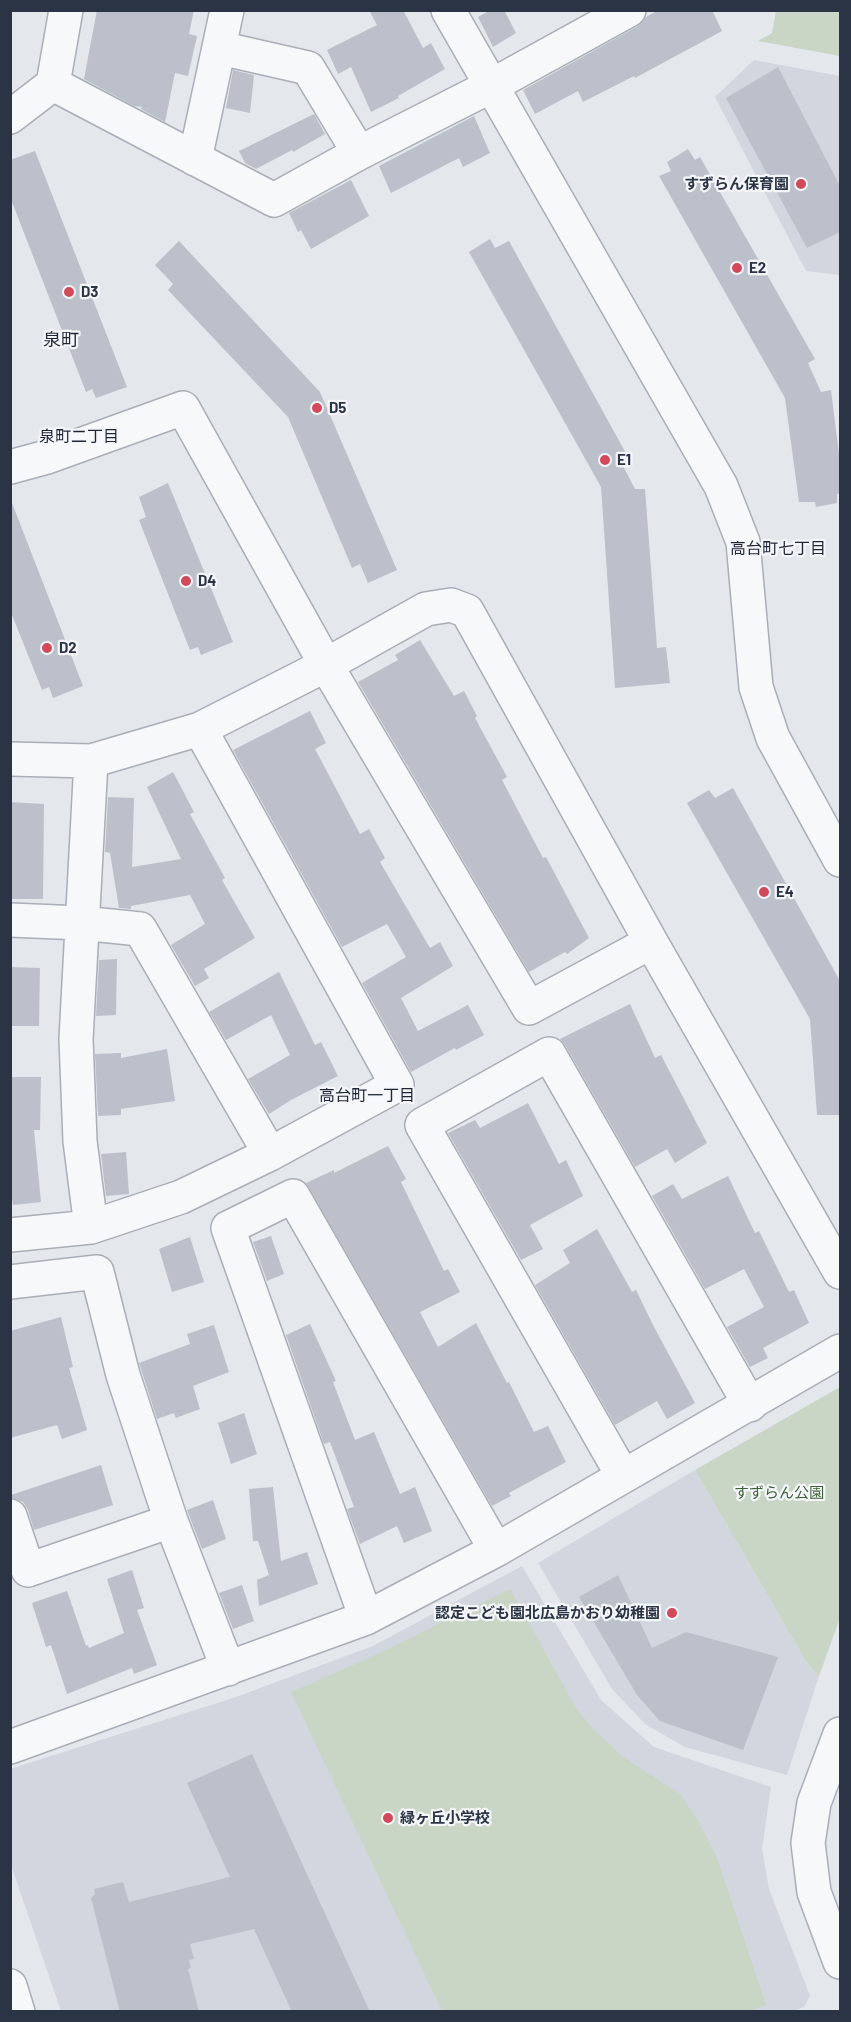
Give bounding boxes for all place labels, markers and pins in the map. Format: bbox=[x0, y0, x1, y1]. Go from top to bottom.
place label: すずらん保育園 bbox=[684, 175, 789, 193]
marker: すずらん保育園 bbox=[794, 177, 808, 191]
place label: E2 bbox=[749, 259, 766, 277]
marker: E2 bbox=[730, 261, 744, 275]
place label: D3 bbox=[81, 283, 98, 301]
marker: D3 bbox=[62, 285, 76, 299]
place label: D5 bbox=[329, 399, 346, 417]
marker: D5 bbox=[310, 401, 324, 415]
place label: E1 bbox=[617, 451, 631, 469]
marker: E1 bbox=[598, 453, 612, 467]
place label: D4 bbox=[198, 572, 216, 590]
marker: D4 bbox=[179, 574, 193, 588]
place label: D2 bbox=[59, 639, 77, 657]
marker: D2 bbox=[40, 641, 54, 655]
place label: E4 bbox=[776, 883, 794, 901]
marker: E4 bbox=[757, 885, 771, 899]
place label: 認定こども園北広島かおり幼稚園 bbox=[435, 1604, 660, 1622]
marker: 認定こども園北広島かおり幼稚園 bbox=[665, 1606, 679, 1620]
place label: 緑ヶ丘小学校 bbox=[400, 1809, 490, 1827]
marker: 緑ヶ丘小学校 bbox=[381, 1811, 395, 1825]

